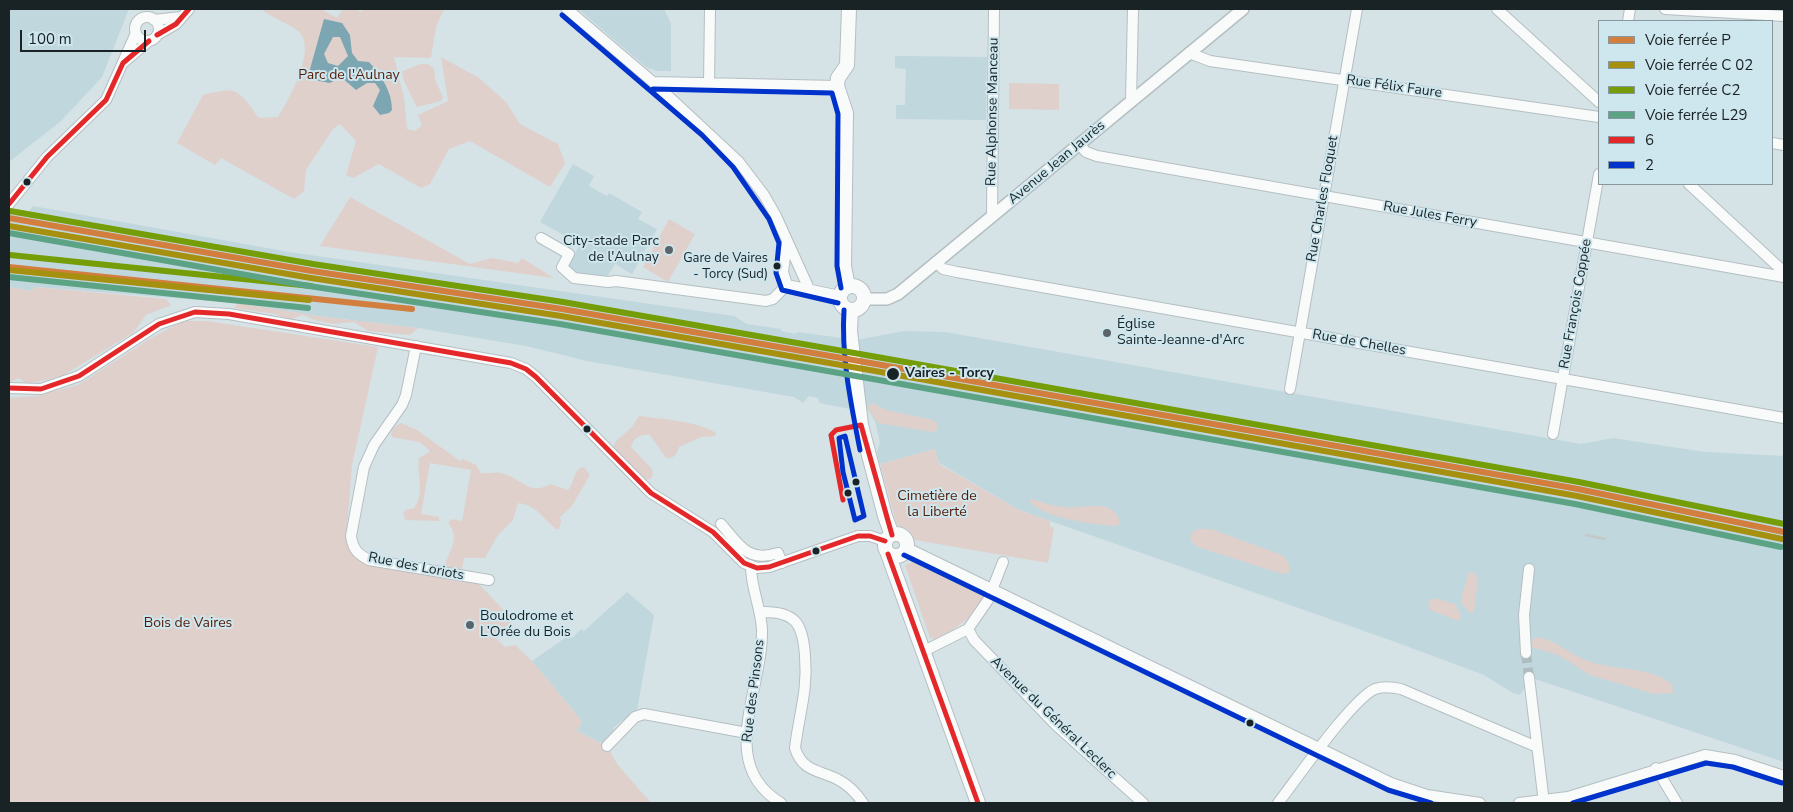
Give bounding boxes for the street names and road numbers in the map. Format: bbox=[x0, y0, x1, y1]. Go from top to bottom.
street label: Rue Alphonse Manceau bbox=[983, 38, 1003, 186]
street label: Rue Félix Faure bbox=[1345, 72, 1443, 102]
street label: Avenue Jean Jaurès bbox=[1005, 118, 1109, 208]
street label: Rue Charles Floquet bbox=[1304, 135, 1342, 263]
street label: Rue Jules Ferry bbox=[1382, 198, 1478, 232]
street label: Rue François Coppée bbox=[1556, 238, 1596, 370]
street label: Rue de Chelles bbox=[1311, 327, 1407, 359]
street label: Rue des Loriots bbox=[367, 549, 465, 585]
street label: Rue des Pinsons bbox=[739, 639, 769, 743]
street label: Avenue du Général Leclerc bbox=[987, 653, 1119, 783]

